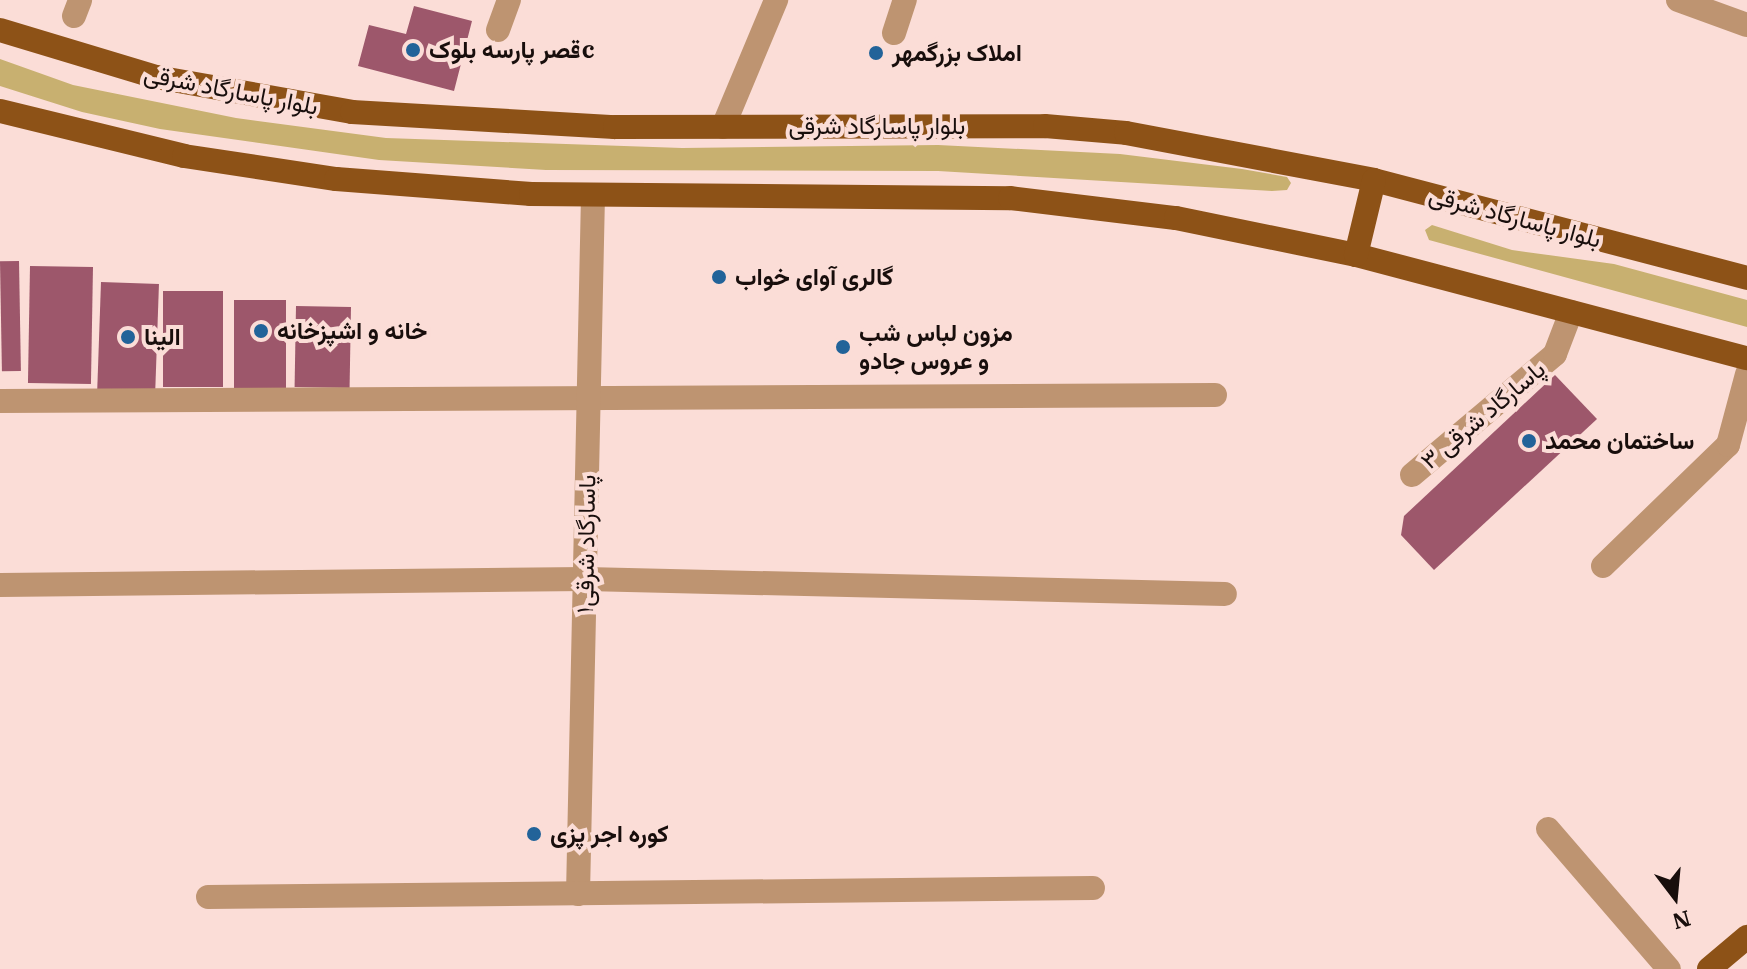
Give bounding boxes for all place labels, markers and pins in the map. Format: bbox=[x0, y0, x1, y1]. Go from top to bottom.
place label: قصر پارسه بلوکc bbox=[429, 36, 595, 64]
place label: املاک بزرگمهر bbox=[892, 39, 1022, 67]
marker: قصر پارسه بلوکc bbox=[404, 41, 422, 59]
marker: املاک بزرگمهر bbox=[867, 44, 885, 62]
place label: گالری آوای خواب bbox=[735, 263, 893, 291]
marker: گالری آوای خواب bbox=[710, 268, 728, 286]
place label: خانه و اشپزخانه bbox=[277, 317, 427, 345]
place label: مزون لباس شب و عروس جادو bbox=[859, 319, 1013, 375]
marker: خانه و اشپزخانه bbox=[252, 322, 270, 340]
place label: الینا bbox=[144, 323, 181, 351]
marker: الینا bbox=[119, 328, 137, 346]
marker: مزون لباس شب و عروس جادو bbox=[834, 338, 852, 356]
place label: ساختمان محمد bbox=[1545, 427, 1694, 455]
marker: ساختمان محمد bbox=[1520, 432, 1538, 450]
place label: کوره اجر پزی bbox=[550, 820, 669, 848]
marker: کوره اجر پزی bbox=[525, 825, 543, 843]

